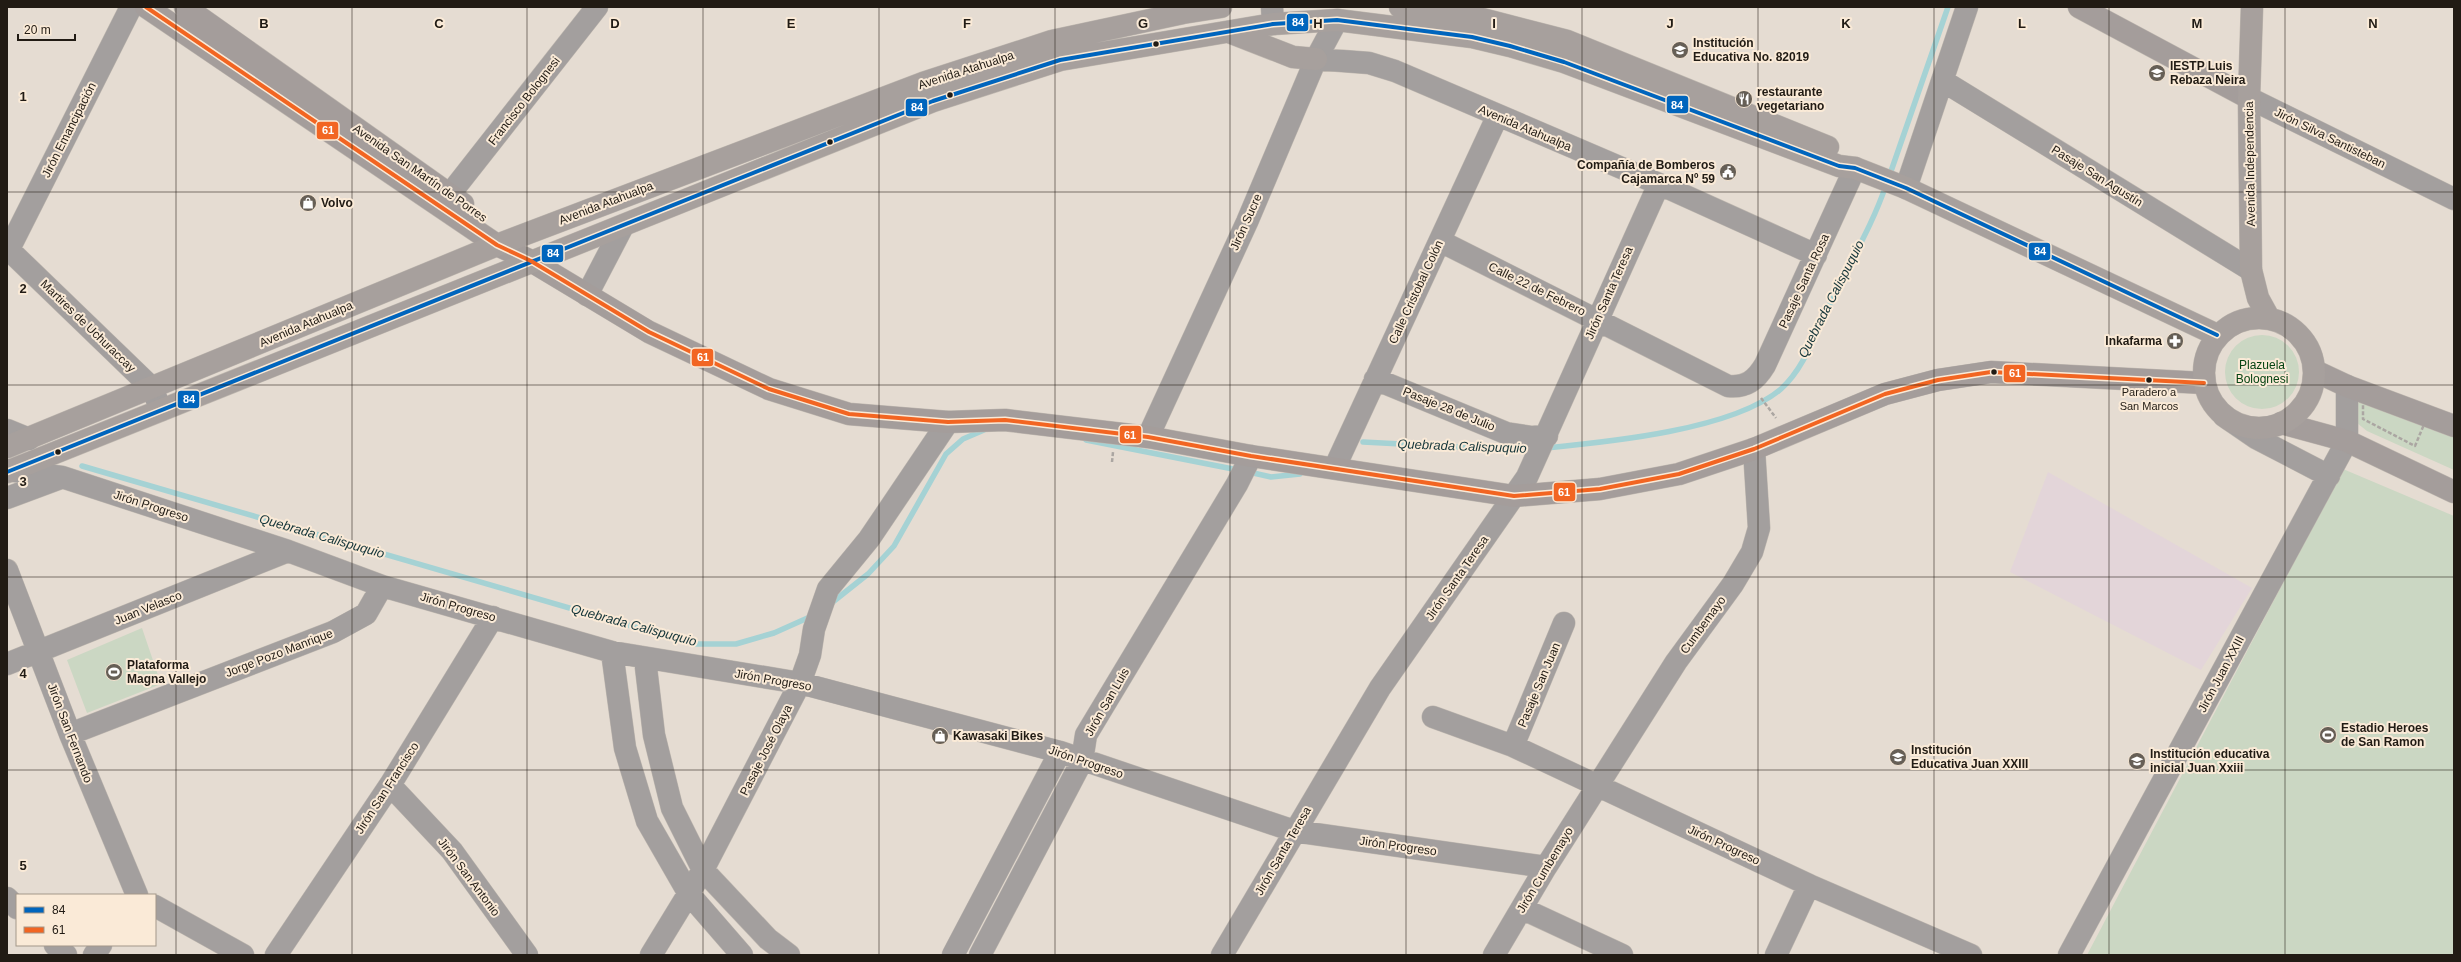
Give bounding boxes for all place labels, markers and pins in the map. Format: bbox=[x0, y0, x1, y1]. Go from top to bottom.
place label: Institución Educativa No. 82019 bbox=[1693, 36, 1809, 64]
unlabelled marker bbox=[1151, 39, 1161, 49]
school or university icon: Institución Educativa No. 82019 bbox=[1670, 40, 1690, 60]
place label: IESTP Luis Rebaza Neira bbox=[2170, 59, 2246, 87]
school or university icon: IESTP Luis Rebaza Neira bbox=[2147, 63, 2167, 83]
place label: restaurante vegetariano bbox=[1757, 85, 1824, 113]
restaurant icon: restaurante vegetariano bbox=[1734, 89, 1754, 109]
unlabelled marker bbox=[945, 90, 955, 100]
unlabelled marker bbox=[825, 137, 835, 147]
place label: Compañía de Bomberos Cajamarca Nº 59 bbox=[1577, 158, 1715, 186]
public building icon: Compañía de Bomberos Cajamarca Nº 59 bbox=[1718, 162, 1738, 182]
shop icon: Volvo bbox=[298, 193, 318, 213]
place label: Volvo bbox=[321, 196, 353, 210]
pharmacy icon: Inkafarma bbox=[2165, 331, 2185, 351]
place label: Inkafarma bbox=[2105, 334, 2162, 348]
unlabelled marker bbox=[1989, 367, 1999, 377]
marker: Paradero a San Marcos bbox=[2144, 375, 2154, 385]
place label: Paradero a San Marcos bbox=[2120, 386, 2179, 412]
unlabelled marker bbox=[53, 447, 63, 457]
place label: Plataforma Magna Vallejo bbox=[127, 658, 206, 686]
sports icon: Plataforma Magna Vallejo bbox=[104, 662, 124, 682]
place label: Estadio Heroes de San Ramon bbox=[2341, 721, 2429, 749]
sports icon: Estadio Heroes de San Ramon bbox=[2318, 725, 2338, 745]
shop icon: Kawasaki Bikes bbox=[930, 726, 950, 746]
place label: Kawasaki Bikes bbox=[953, 729, 1043, 743]
place label: Institución Educativa Juan XXIII bbox=[1911, 743, 2028, 771]
school or university icon: Institución Educativa Juan XXIII bbox=[1888, 747, 1908, 767]
place label: Institución educativa inicial Juan Xxiii bbox=[2150, 747, 2270, 775]
school or university icon: Institución educativa inicial Juan Xxiii bbox=[2127, 751, 2147, 771]

